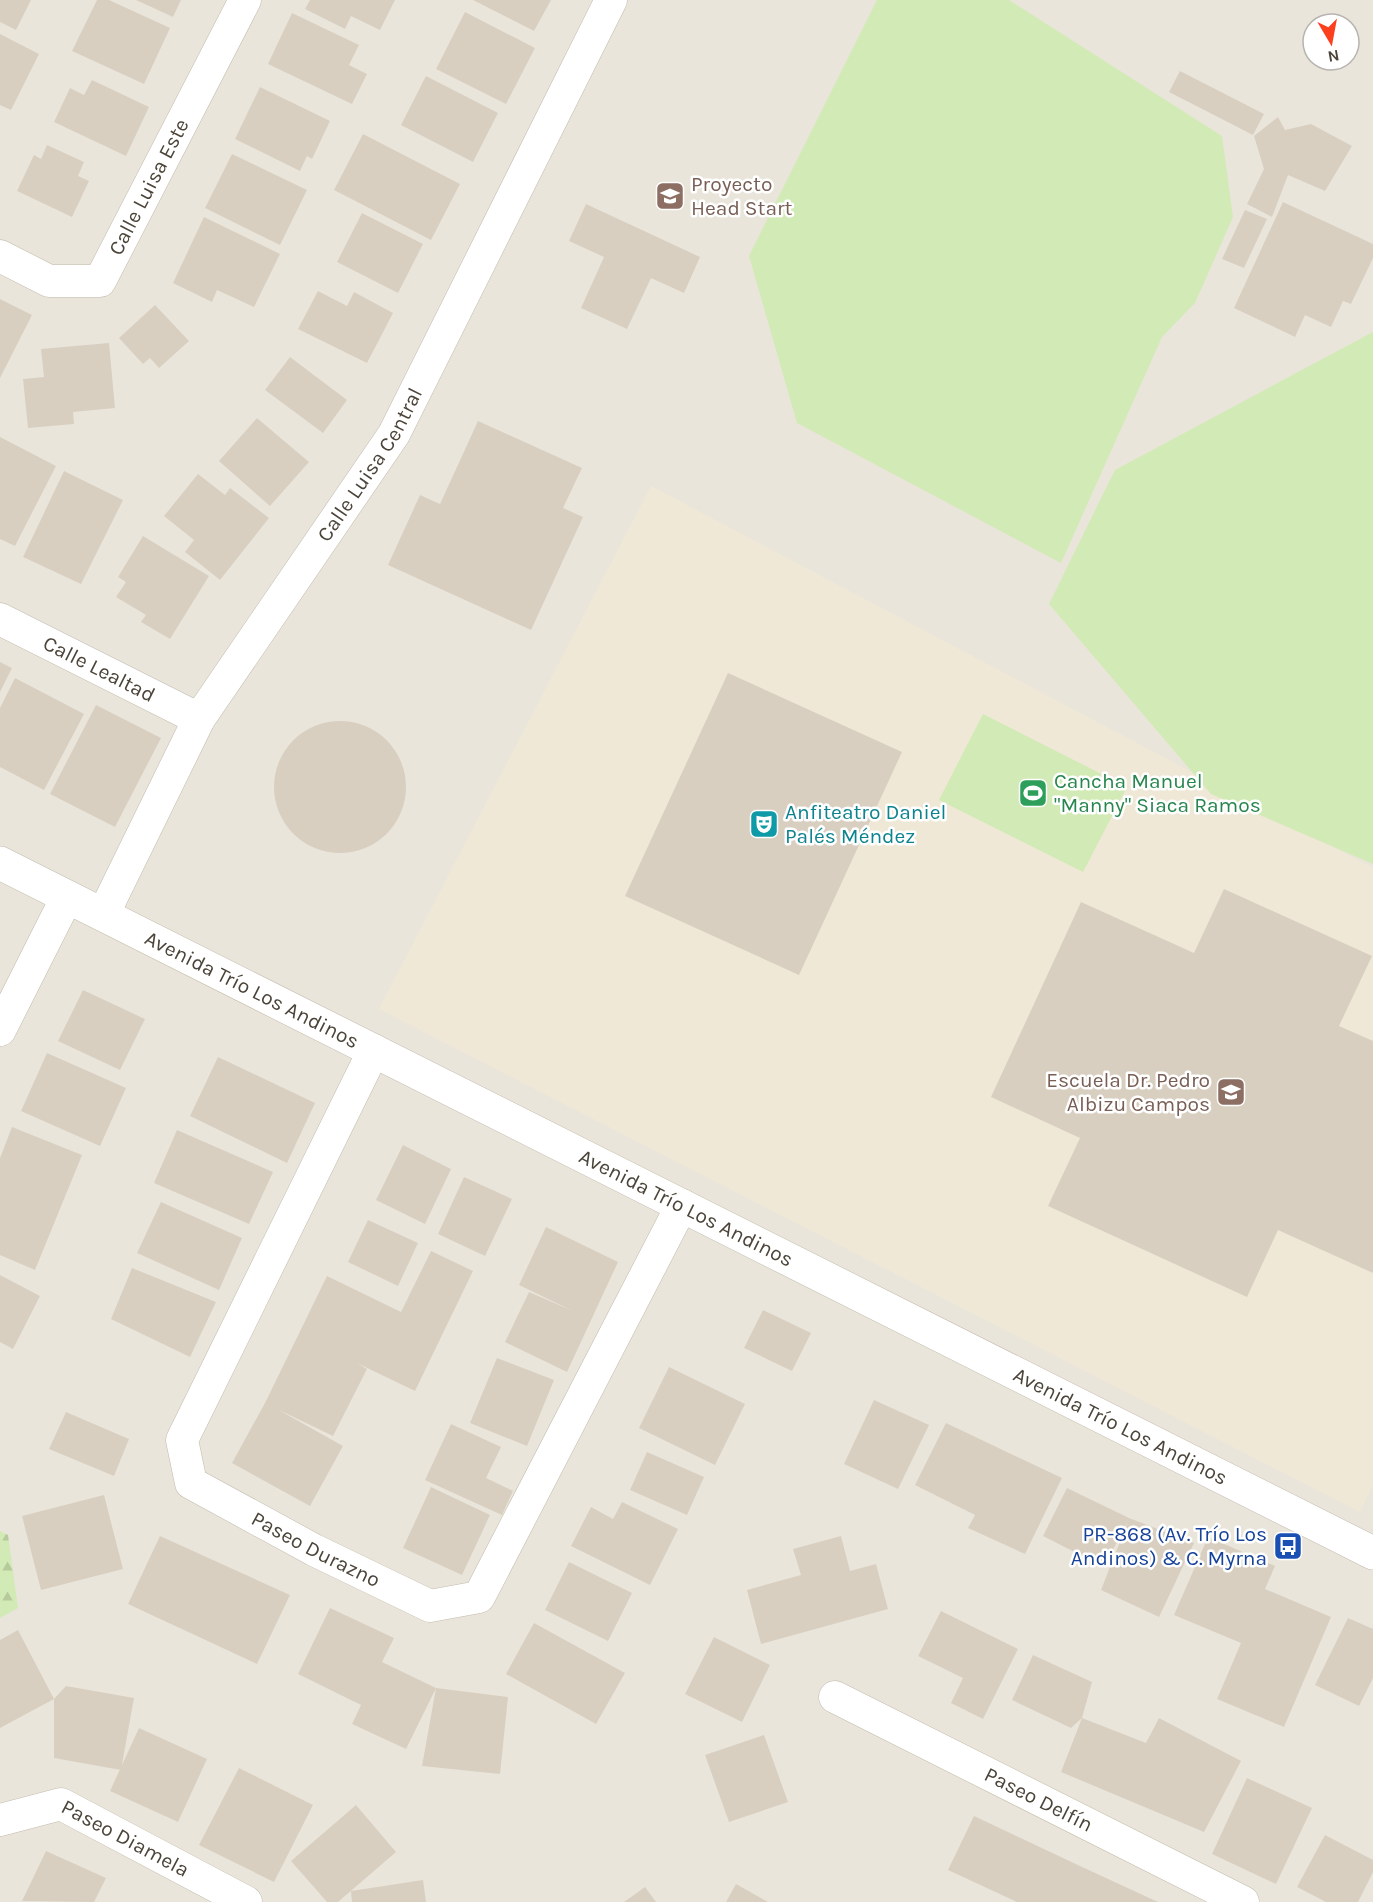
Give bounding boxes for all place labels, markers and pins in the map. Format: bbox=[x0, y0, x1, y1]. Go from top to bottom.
place label: Proyecto Head Start bbox=[691, 172, 793, 220]
school or university icon: Proyecto Head Start bbox=[654, 180, 686, 212]
place label: Cancha Manuel "Manny" Siaca Ramos bbox=[1054, 769, 1261, 817]
sports icon: Cancha Manuel "Manny" Siaca Ramos bbox=[1017, 777, 1049, 809]
place label: Anfiteatro Daniel Palés Méndez bbox=[785, 800, 946, 848]
theatre icon: Anfiteatro Daniel Palés Méndez bbox=[748, 808, 780, 840]
place label: Escuela Dr. Pedro Albizu Campos bbox=[1046, 1068, 1210, 1116]
school or university icon: Escuela Dr. Pedro Albizu Campos bbox=[1215, 1076, 1247, 1108]
place label: PR-868 (Av. Trío Los Andinos) & C. Myrna bbox=[1071, 1522, 1267, 1570]
bus stop icon: PR-868 (Av. Trío Los Andinos) & C. Myrna bbox=[1272, 1530, 1304, 1562]

